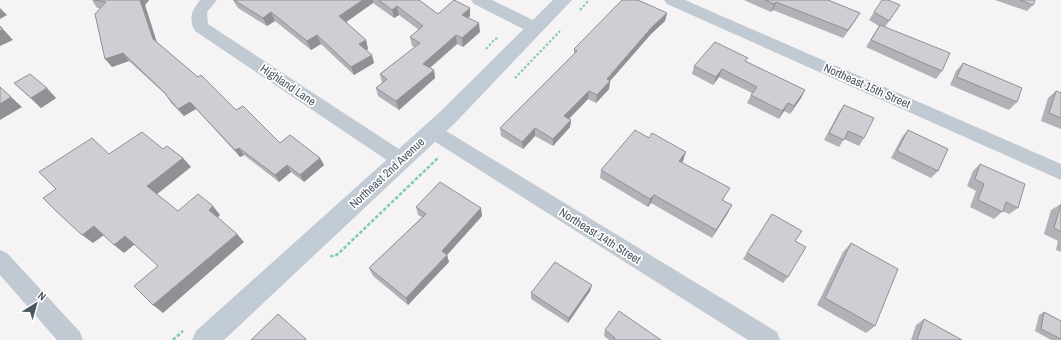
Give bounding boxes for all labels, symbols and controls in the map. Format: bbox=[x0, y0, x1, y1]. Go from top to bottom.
street label: Highland Lane bbox=[257, 60, 319, 110]
street label: Northeast 15th Street bbox=[821, 60, 913, 112]
street label: Northeast 2nd Avenue bbox=[346, 134, 428, 212]
street label: Northeast 14th Street bbox=[556, 204, 644, 268]
north arrow bbox=[16, 284, 56, 324]
text: N bbox=[35, 288, 49, 304]

